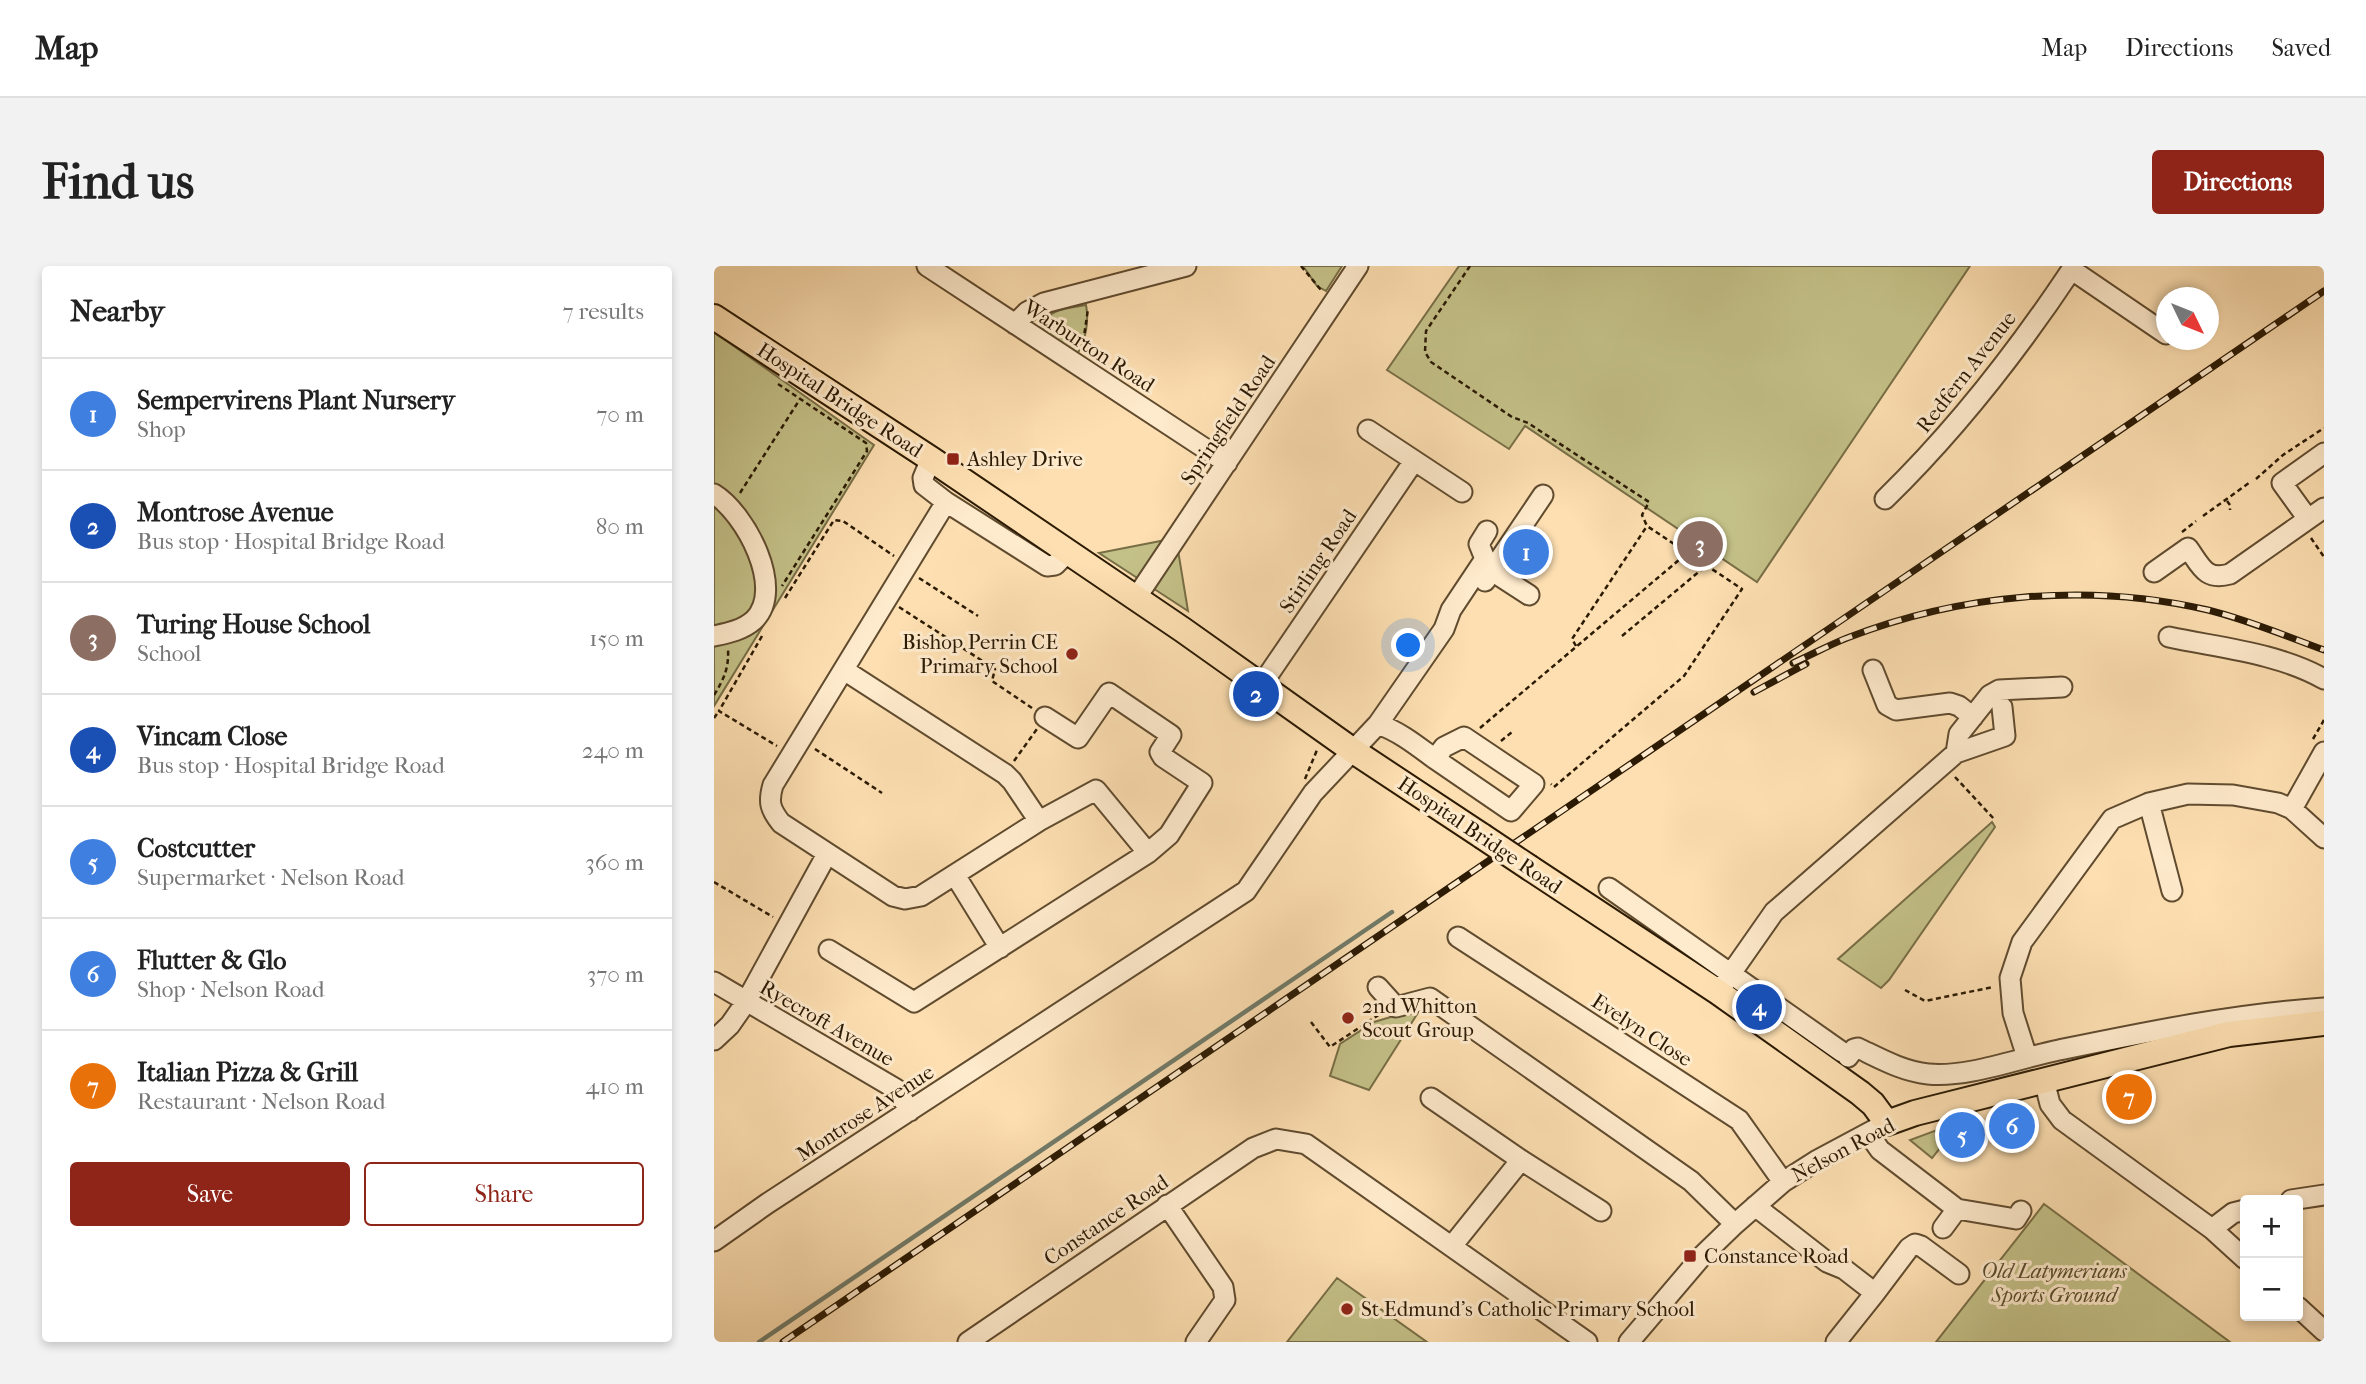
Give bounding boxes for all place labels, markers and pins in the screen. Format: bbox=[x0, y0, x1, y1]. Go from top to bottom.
place label: Ashley Drive bbox=[966, 447, 1083, 471]
marker: Ashley Drive bbox=[945, 451, 961, 467]
pin: 3 bbox=[1677, 518, 1723, 570]
pin: 1 bbox=[1503, 526, 1549, 578]
place label: Bishop Perrin CE Primary School bbox=[902, 630, 1058, 678]
marker: Bishop Perrin CE Primary School bbox=[1064, 646, 1080, 662]
pin: 2 bbox=[1233, 668, 1279, 720]
pin: 4 bbox=[1736, 981, 1782, 1033]
place label: 2nd Whitton Scout Group bbox=[1362, 994, 1477, 1042]
marker: 2nd Whitton Scout Group bbox=[1340, 1010, 1356, 1026]
pin: 7 bbox=[2106, 1071, 2152, 1123]
pin: 6 bbox=[1989, 1100, 2035, 1152]
pin: 5 bbox=[1939, 1109, 1985, 1161]
place label: Constance Road bbox=[1704, 1244, 1849, 1268]
marker: Constance Road bbox=[1682, 1248, 1698, 1264]
place label: St Edmund's Catholic Primary School bbox=[1361, 1297, 1695, 1321]
marker: St Edmund's Catholic Primary School bbox=[1339, 1301, 1355, 1317]

